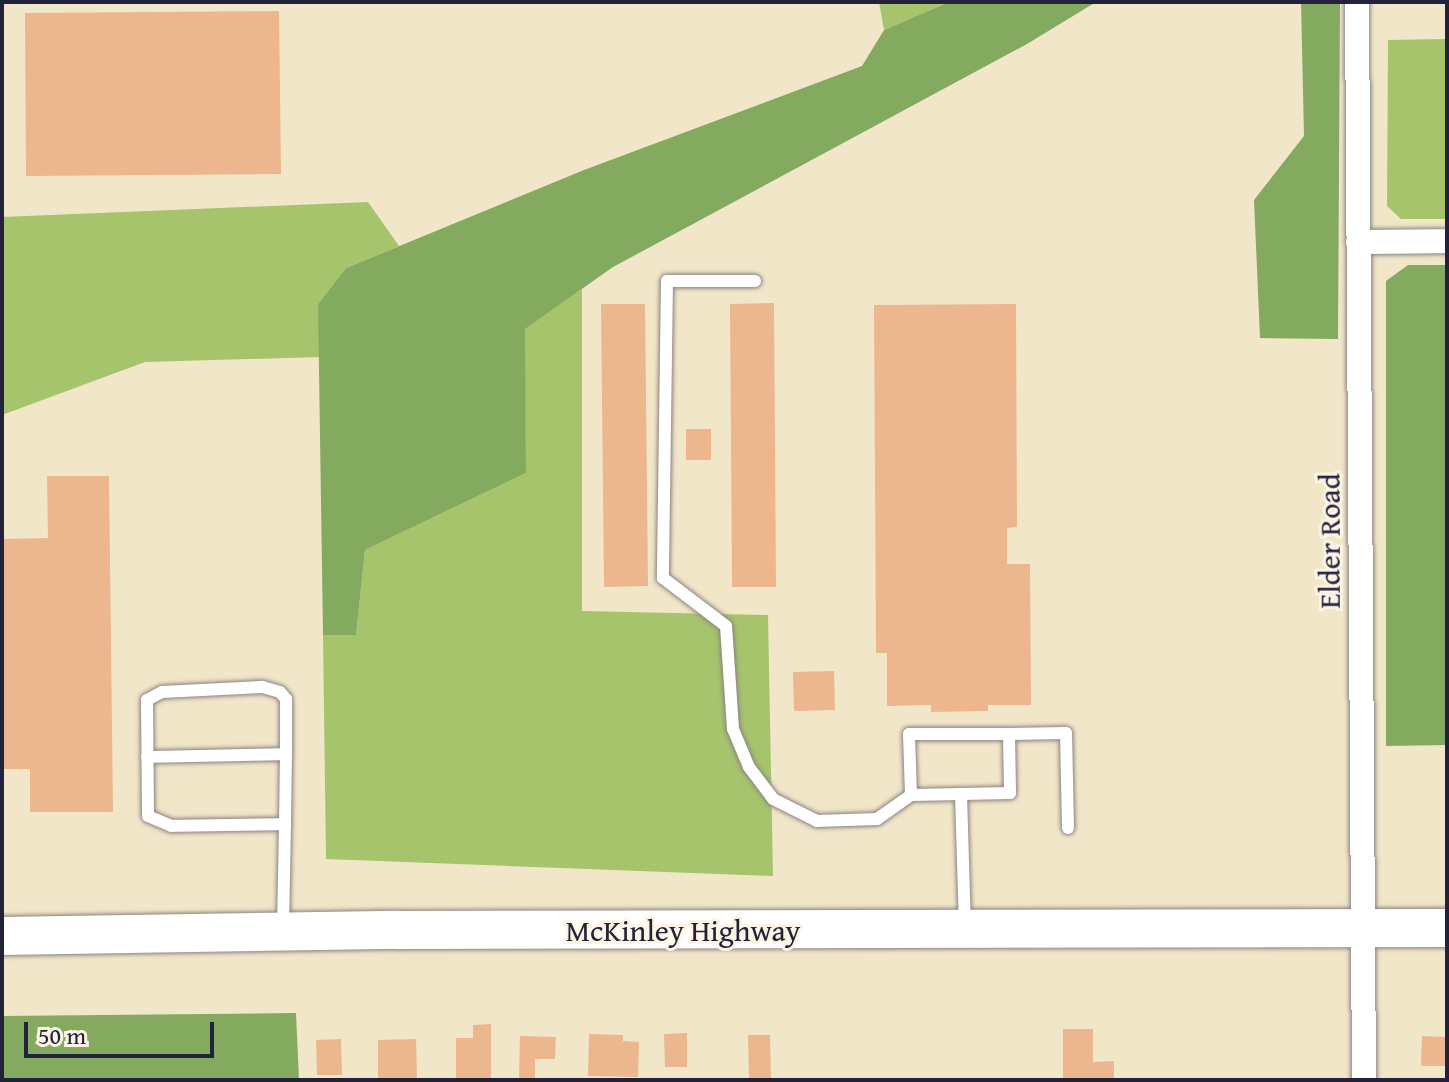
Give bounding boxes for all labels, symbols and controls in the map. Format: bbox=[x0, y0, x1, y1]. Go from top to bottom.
street label: Elder Road bbox=[1311, 473, 1347, 609]
street label: McKinley Highway bbox=[565, 912, 801, 948]
scale bar bbox=[28, 1006, 218, 1056]
text: 50 m bbox=[38, 1018, 86, 1053]

